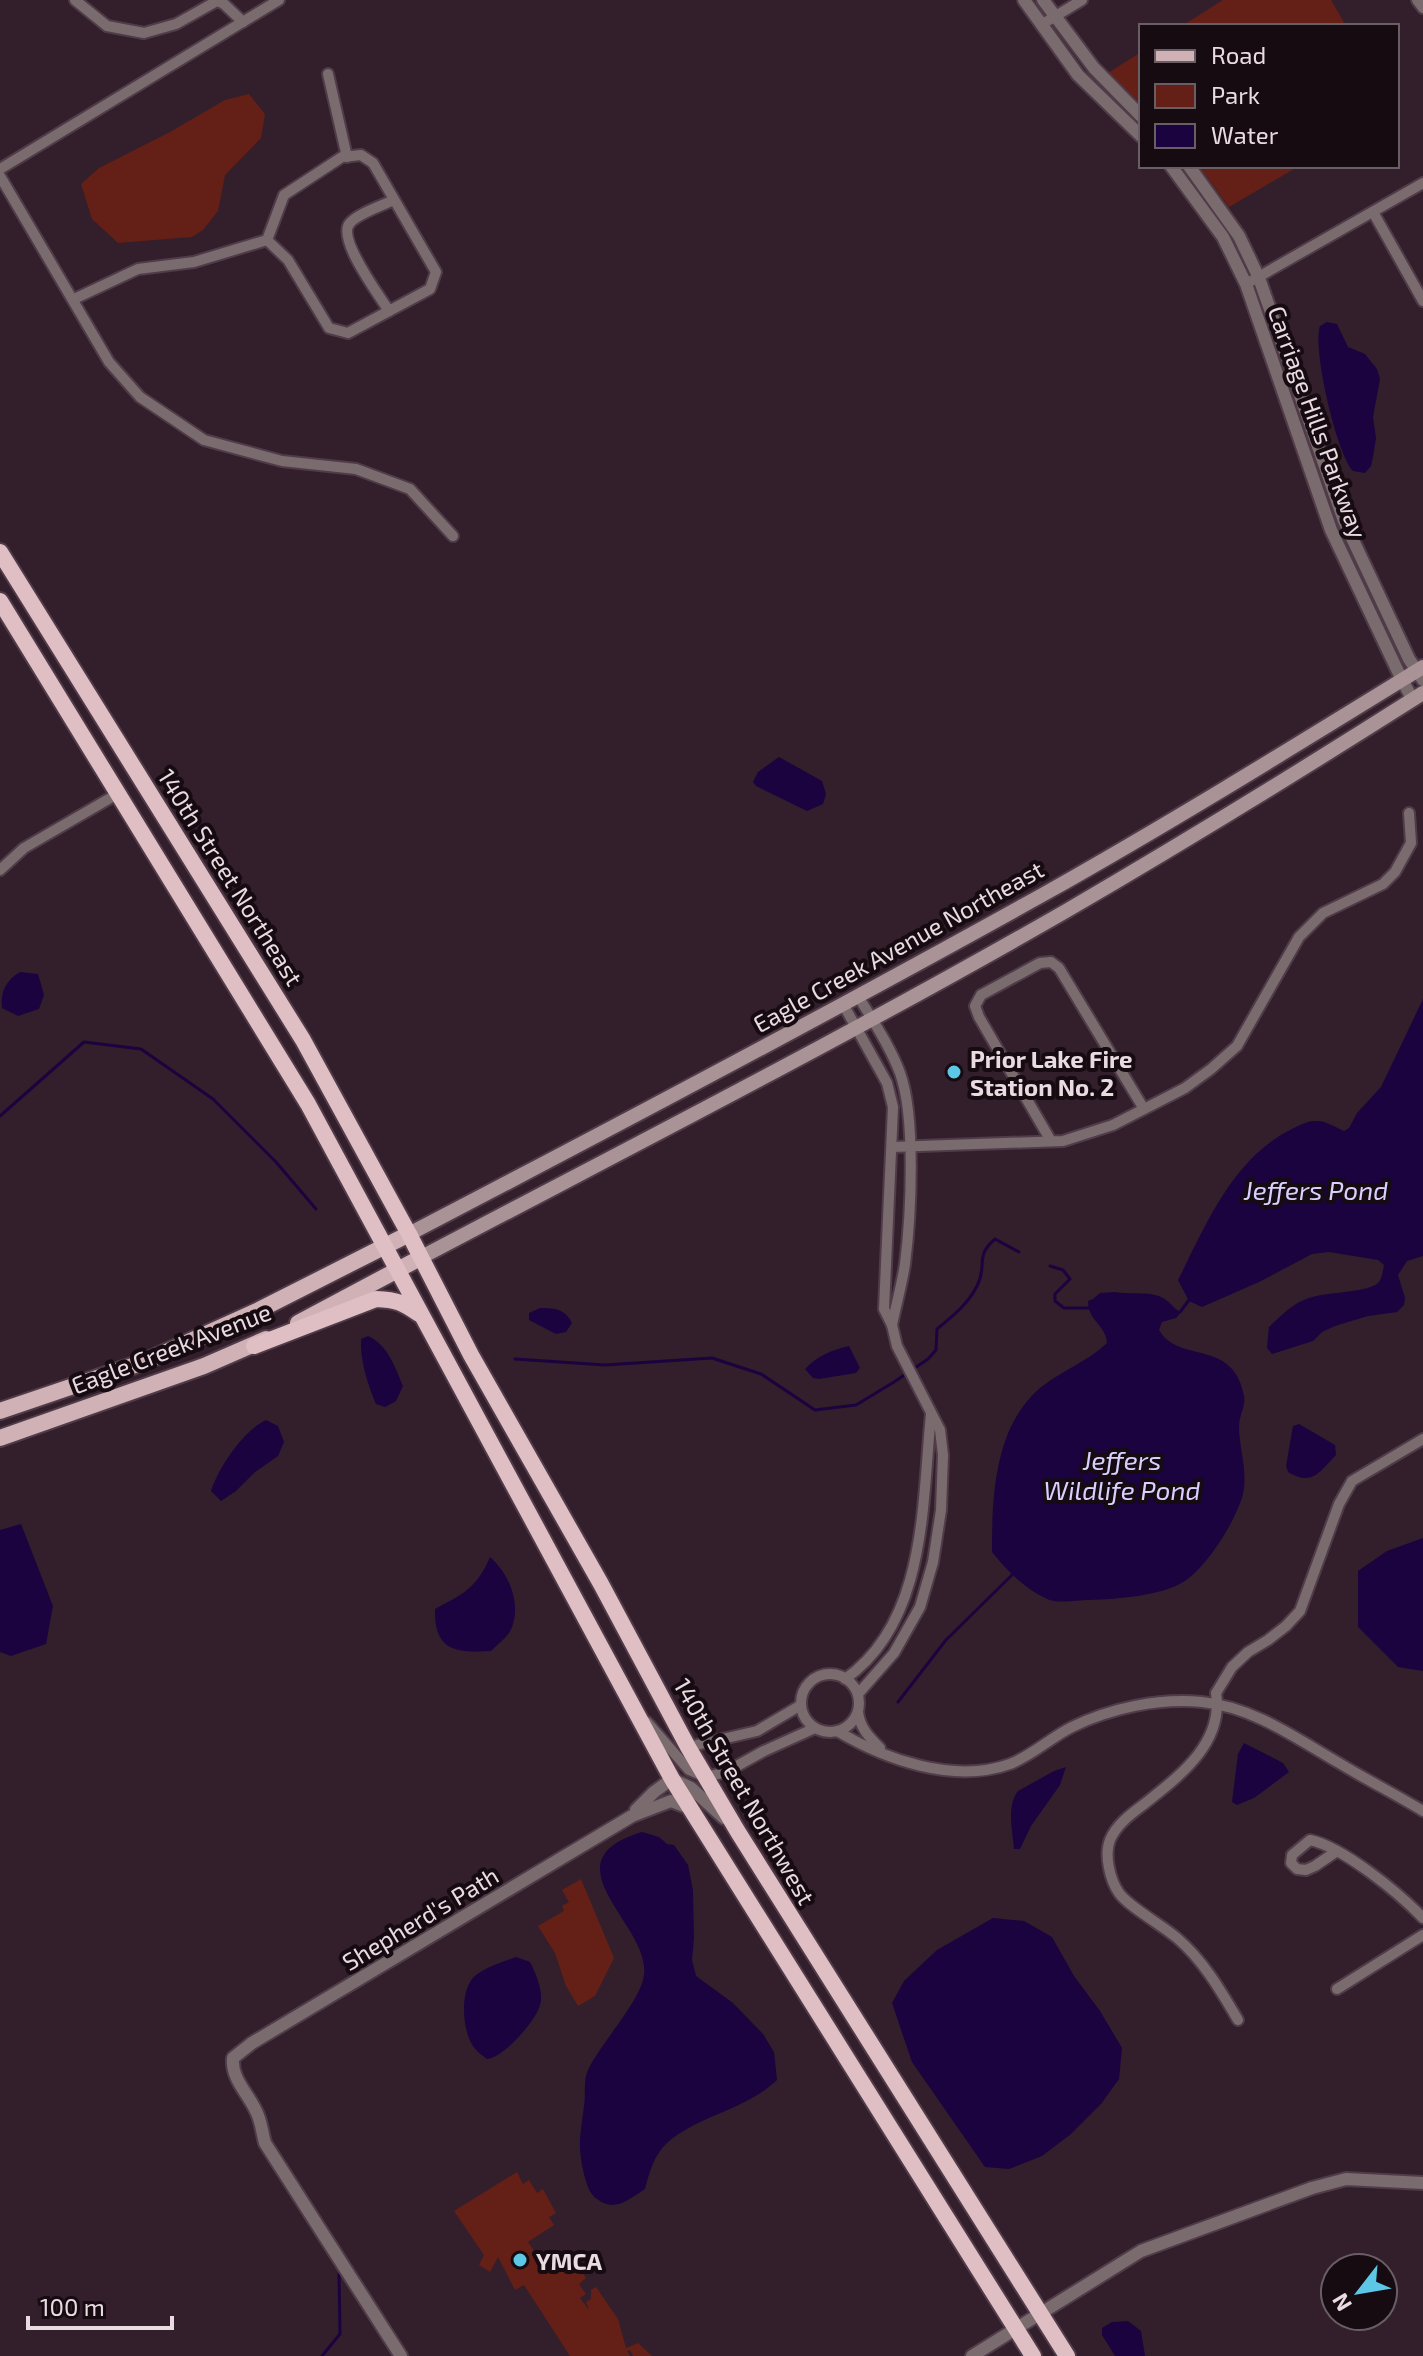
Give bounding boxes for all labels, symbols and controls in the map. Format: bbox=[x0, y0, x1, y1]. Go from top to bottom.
legend bbox=[1139, 24, 1399, 168]
text: Road bbox=[1211, 40, 1266, 69]
text: Park bbox=[1211, 80, 1260, 109]
text: Water bbox=[1211, 120, 1279, 149]
street label: Carriage Hills Parkway bbox=[1262, 302, 1374, 542]
street label: 140th Street Northeast bbox=[152, 763, 310, 991]
street label: Eagle Creek Avenue Northeast bbox=[748, 854, 1048, 1038]
place label: Prior Lake Fire Station No. 2 bbox=[970, 1044, 1133, 1101]
marker: Prior Lake Fire Station No. 2 bbox=[945, 1063, 963, 1081]
water label: Jeffers Pond bbox=[1243, 1174, 1388, 1205]
street label: Eagle Creek Avenue bbox=[67, 1297, 275, 1399]
water label: Jeffers Wildlife Pond bbox=[1044, 1444, 1200, 1505]
street label: 140th Street Northwest bbox=[668, 1673, 822, 1909]
street label: Shepherd's Path bbox=[337, 1860, 503, 1976]
place label: YMCA bbox=[536, 2246, 603, 2275]
marker: YMCA bbox=[511, 2251, 529, 2269]
north arrow bbox=[1319, 2252, 1399, 2332]
scale bar bbox=[28, 2280, 172, 2330]
text: N bbox=[1326, 2289, 1356, 2316]
text: 100 m bbox=[40, 2292, 105, 2321]

